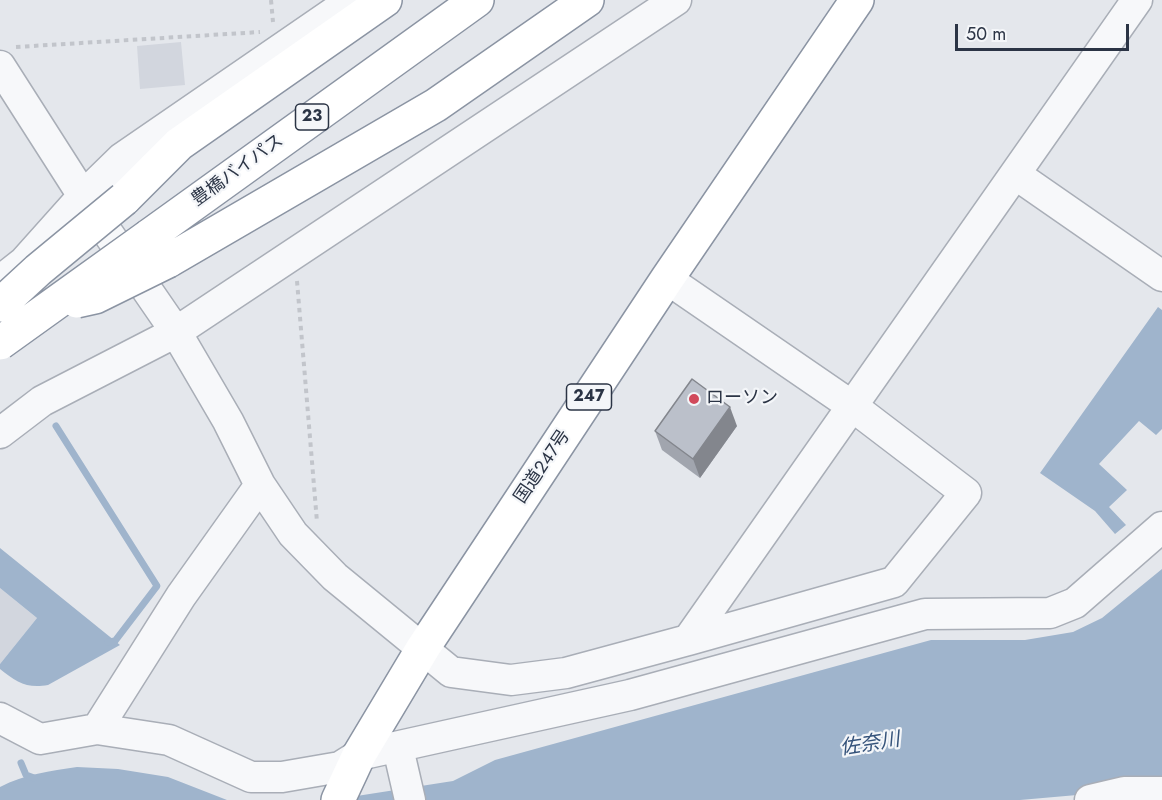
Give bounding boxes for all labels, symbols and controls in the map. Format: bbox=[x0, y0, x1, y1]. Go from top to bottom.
scale bar bbox=[958, 12, 1132, 50]
text: 50 m bbox=[966, 21, 1006, 47]
road number: 23 bbox=[296, 104, 328, 130]
street label: 豊橋バイパス bbox=[188, 131, 288, 211]
road number: 247 bbox=[566, 384, 612, 410]
place label: ローソン bbox=[706, 388, 778, 410]
marker: ローソン bbox=[687, 392, 701, 406]
street label: 国道247号 bbox=[511, 426, 575, 508]
water label: 佐奈川 bbox=[838, 728, 902, 762]

